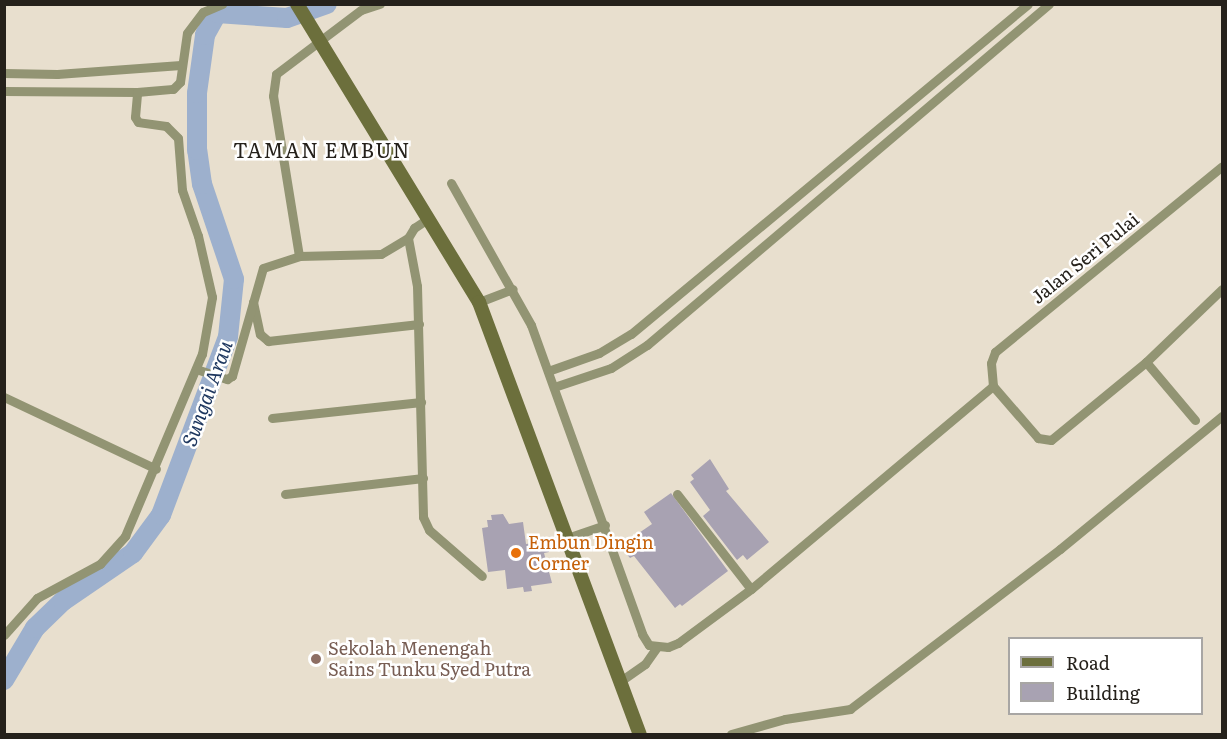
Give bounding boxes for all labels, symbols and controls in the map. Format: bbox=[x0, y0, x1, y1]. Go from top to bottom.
district label: TAMAN EMBUN bbox=[233, 137, 411, 161]
street label: Jalan Seri Pulai bbox=[1027, 208, 1143, 308]
water label: Sungai Arau bbox=[176, 337, 236, 449]
place label: Embun Dingin Corner bbox=[528, 532, 654, 574]
marker: Embun Dingin Corner bbox=[509, 546, 523, 560]
legend bbox=[1008, 637, 1203, 715]
place label: Sekolah Menengah Sains Tunku Syed Putra bbox=[328, 638, 531, 680]
text: Road bbox=[1066, 649, 1110, 676]
marker: Sekolah Menengah Sains Tunku Syed Putra bbox=[309, 652, 323, 666]
text: Building bbox=[1066, 679, 1140, 706]

